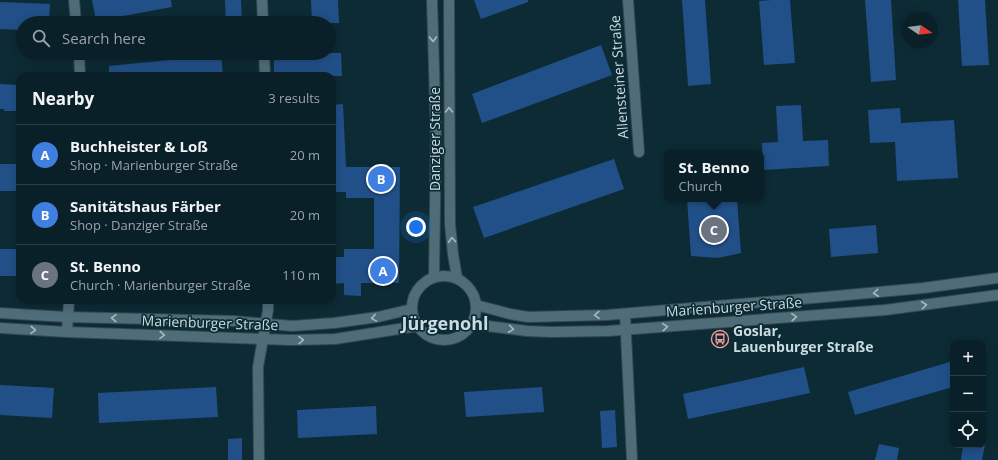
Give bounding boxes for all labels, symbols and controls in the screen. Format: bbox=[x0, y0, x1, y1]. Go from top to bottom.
north arrow bbox=[902, 12, 938, 48]
street label: Allensteiner Straße bbox=[605, 14, 632, 140]
search box bbox=[16, 16, 336, 60]
icon: search bbox=[30, 27, 52, 49]
text: Search here bbox=[62, 28, 146, 48]
one-way arrow bbox=[429, 36, 437, 42]
text: Nearby bbox=[32, 87, 94, 110]
street label: Danziger Straße bbox=[425, 87, 444, 191]
text: 3 results bbox=[268, 89, 320, 107]
one-way arrow bbox=[445, 107, 453, 113]
text: Buchheister & Loß bbox=[70, 136, 208, 156]
text: A bbox=[41, 146, 49, 164]
text: 20 m bbox=[290, 146, 320, 164]
popup bbox=[664, 150, 764, 202]
text: Shop · Marienburger Straße bbox=[70, 156, 238, 174]
text: St. Benno bbox=[679, 157, 749, 177]
pin: B bbox=[368, 164, 394, 194]
text: Church bbox=[679, 177, 722, 195]
text: Sanitätshaus Färber bbox=[70, 196, 221, 216]
text: B bbox=[41, 206, 49, 224]
text: 20 m bbox=[290, 206, 320, 224]
pin: C bbox=[701, 215, 727, 245]
text: Shop · Danziger Straße bbox=[70, 216, 208, 234]
your location bbox=[406, 217, 426, 237]
one-way arrow bbox=[447, 237, 456, 243]
text: St. Benno bbox=[70, 256, 141, 276]
pin: A bbox=[370, 256, 396, 286]
text: C bbox=[41, 266, 49, 284]
text: 110 m bbox=[282, 266, 320, 284]
text: Church · Marienburger Straße bbox=[70, 276, 251, 294]
one-way arrow bbox=[873, 288, 879, 297]
street label: Marienburger Straße bbox=[665, 292, 803, 321]
one-way arrow bbox=[921, 301, 927, 310]
street label: Marienburger Straße bbox=[141, 311, 279, 334]
district label: Jürgenohl bbox=[399, 311, 489, 335]
one-way arrow bbox=[594, 311, 600, 319]
one-way arrow bbox=[791, 312, 797, 321]
one-way arrow bbox=[371, 313, 377, 321]
one-way arrow bbox=[111, 314, 117, 323]
place label: Goslar, Lauenburger Straße bbox=[733, 321, 873, 356]
one-way arrow bbox=[662, 322, 668, 331]
one-way arrow bbox=[508, 324, 514, 333]
one-way arrow bbox=[30, 326, 36, 334]
bus stop icon: Goslar, Lauenburger Straße bbox=[710, 329, 730, 349]
one-way arrow bbox=[159, 331, 165, 340]
one-way arrow bbox=[298, 336, 304, 344]
map controls bbox=[950, 340, 986, 448]
button: + bbox=[950, 340, 986, 376]
button: − bbox=[950, 376, 986, 412]
button: locate bbox=[950, 412, 986, 448]

